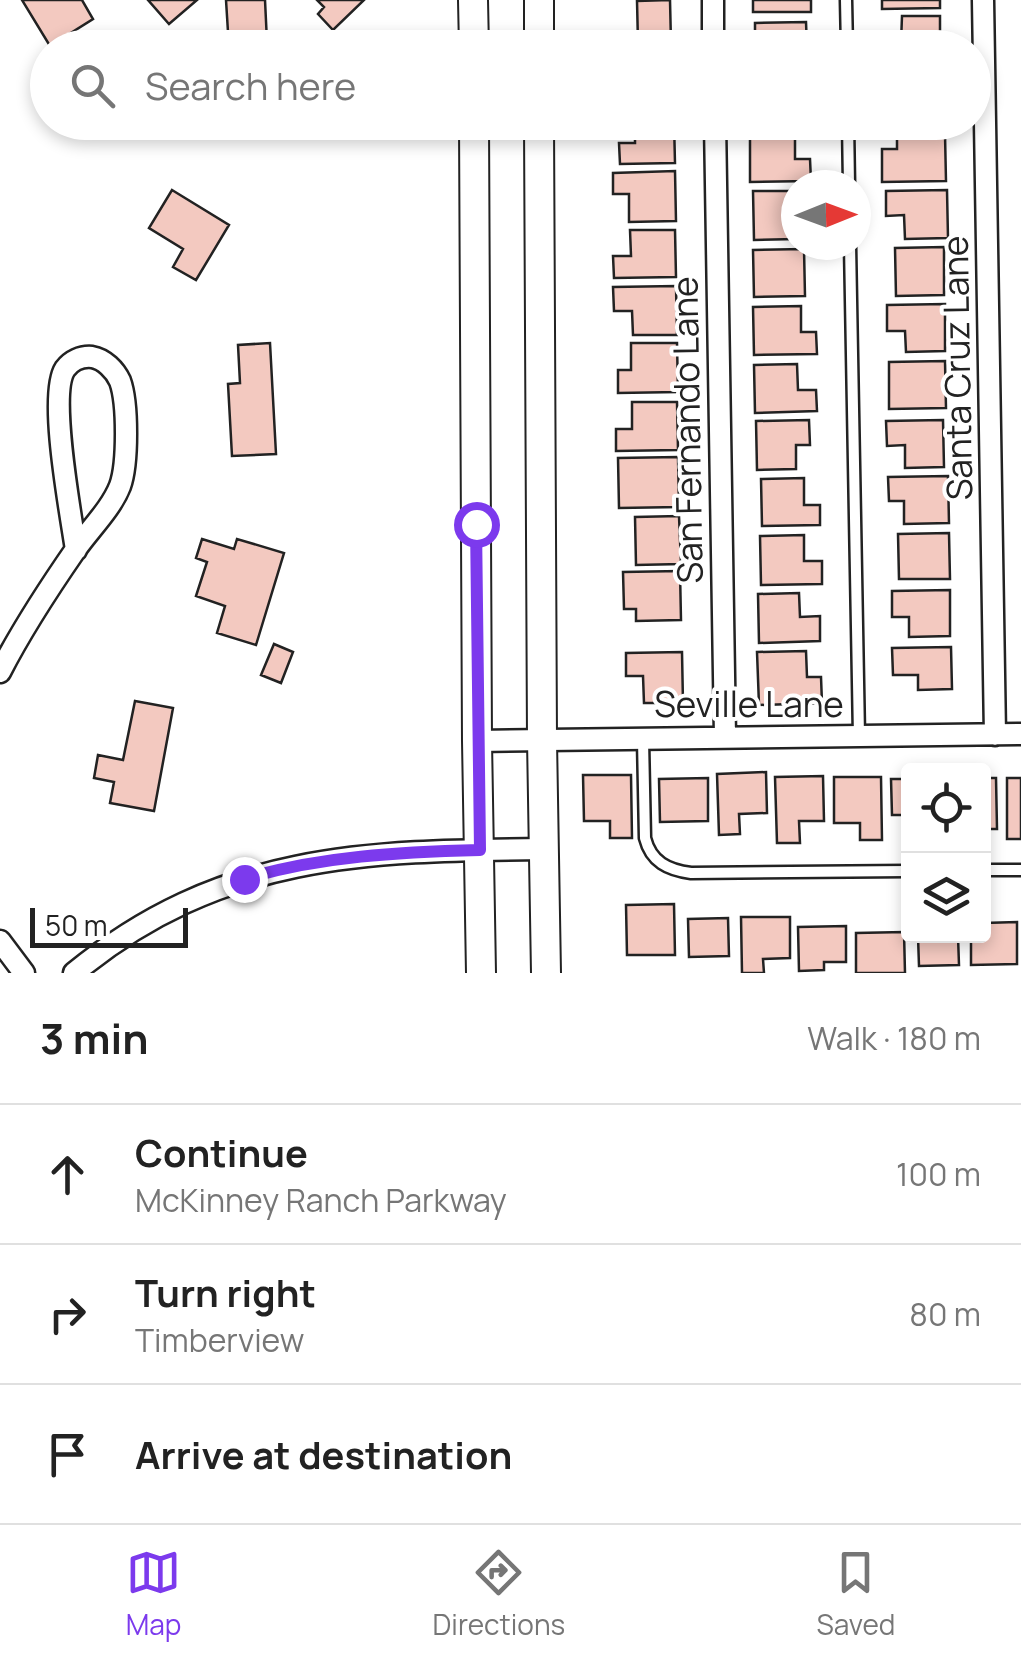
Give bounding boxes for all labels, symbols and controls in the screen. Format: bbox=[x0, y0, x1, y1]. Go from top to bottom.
search box bbox=[30, 30, 991, 140]
icon: search bbox=[65, 58, 120, 113]
text: Search here bbox=[145, 59, 356, 111]
north arrow bbox=[781, 170, 871, 260]
street label: Santa Cruz Lane bbox=[931, 235, 983, 501]
street label: San Fernando Lane bbox=[660, 276, 714, 584]
route start bbox=[454, 502, 500, 548]
street label: Seville Lane bbox=[654, 680, 844, 728]
map controls bbox=[901, 763, 991, 943]
button: locate bbox=[901, 763, 991, 853]
button: layers bbox=[901, 853, 991, 943]
route end bbox=[222, 857, 268, 903]
scale bar bbox=[30, 903, 188, 948]
text: 50 m bbox=[45, 906, 108, 944]
text: 3 min bbox=[40, 1009, 149, 1067]
text: Walk · 180 m bbox=[807, 1016, 981, 1060]
text: Continue bbox=[135, 1126, 308, 1178]
icon: ahead bbox=[40, 1147, 95, 1202]
text: 100 m bbox=[896, 1152, 981, 1196]
text: McKinney Ranch Parkway bbox=[135, 1178, 507, 1222]
text: Turn right bbox=[135, 1266, 316, 1318]
icon: right bbox=[40, 1287, 95, 1342]
text: 80 m bbox=[909, 1292, 981, 1336]
text: Timberview bbox=[135, 1318, 304, 1362]
icon: arrive bbox=[40, 1427, 95, 1482]
text: Arrive at destination bbox=[135, 1428, 512, 1480]
tab: Map bbox=[126, 1545, 181, 1643]
tab: Directions bbox=[433, 1545, 565, 1643]
tab: Saved bbox=[816, 1545, 895, 1643]

